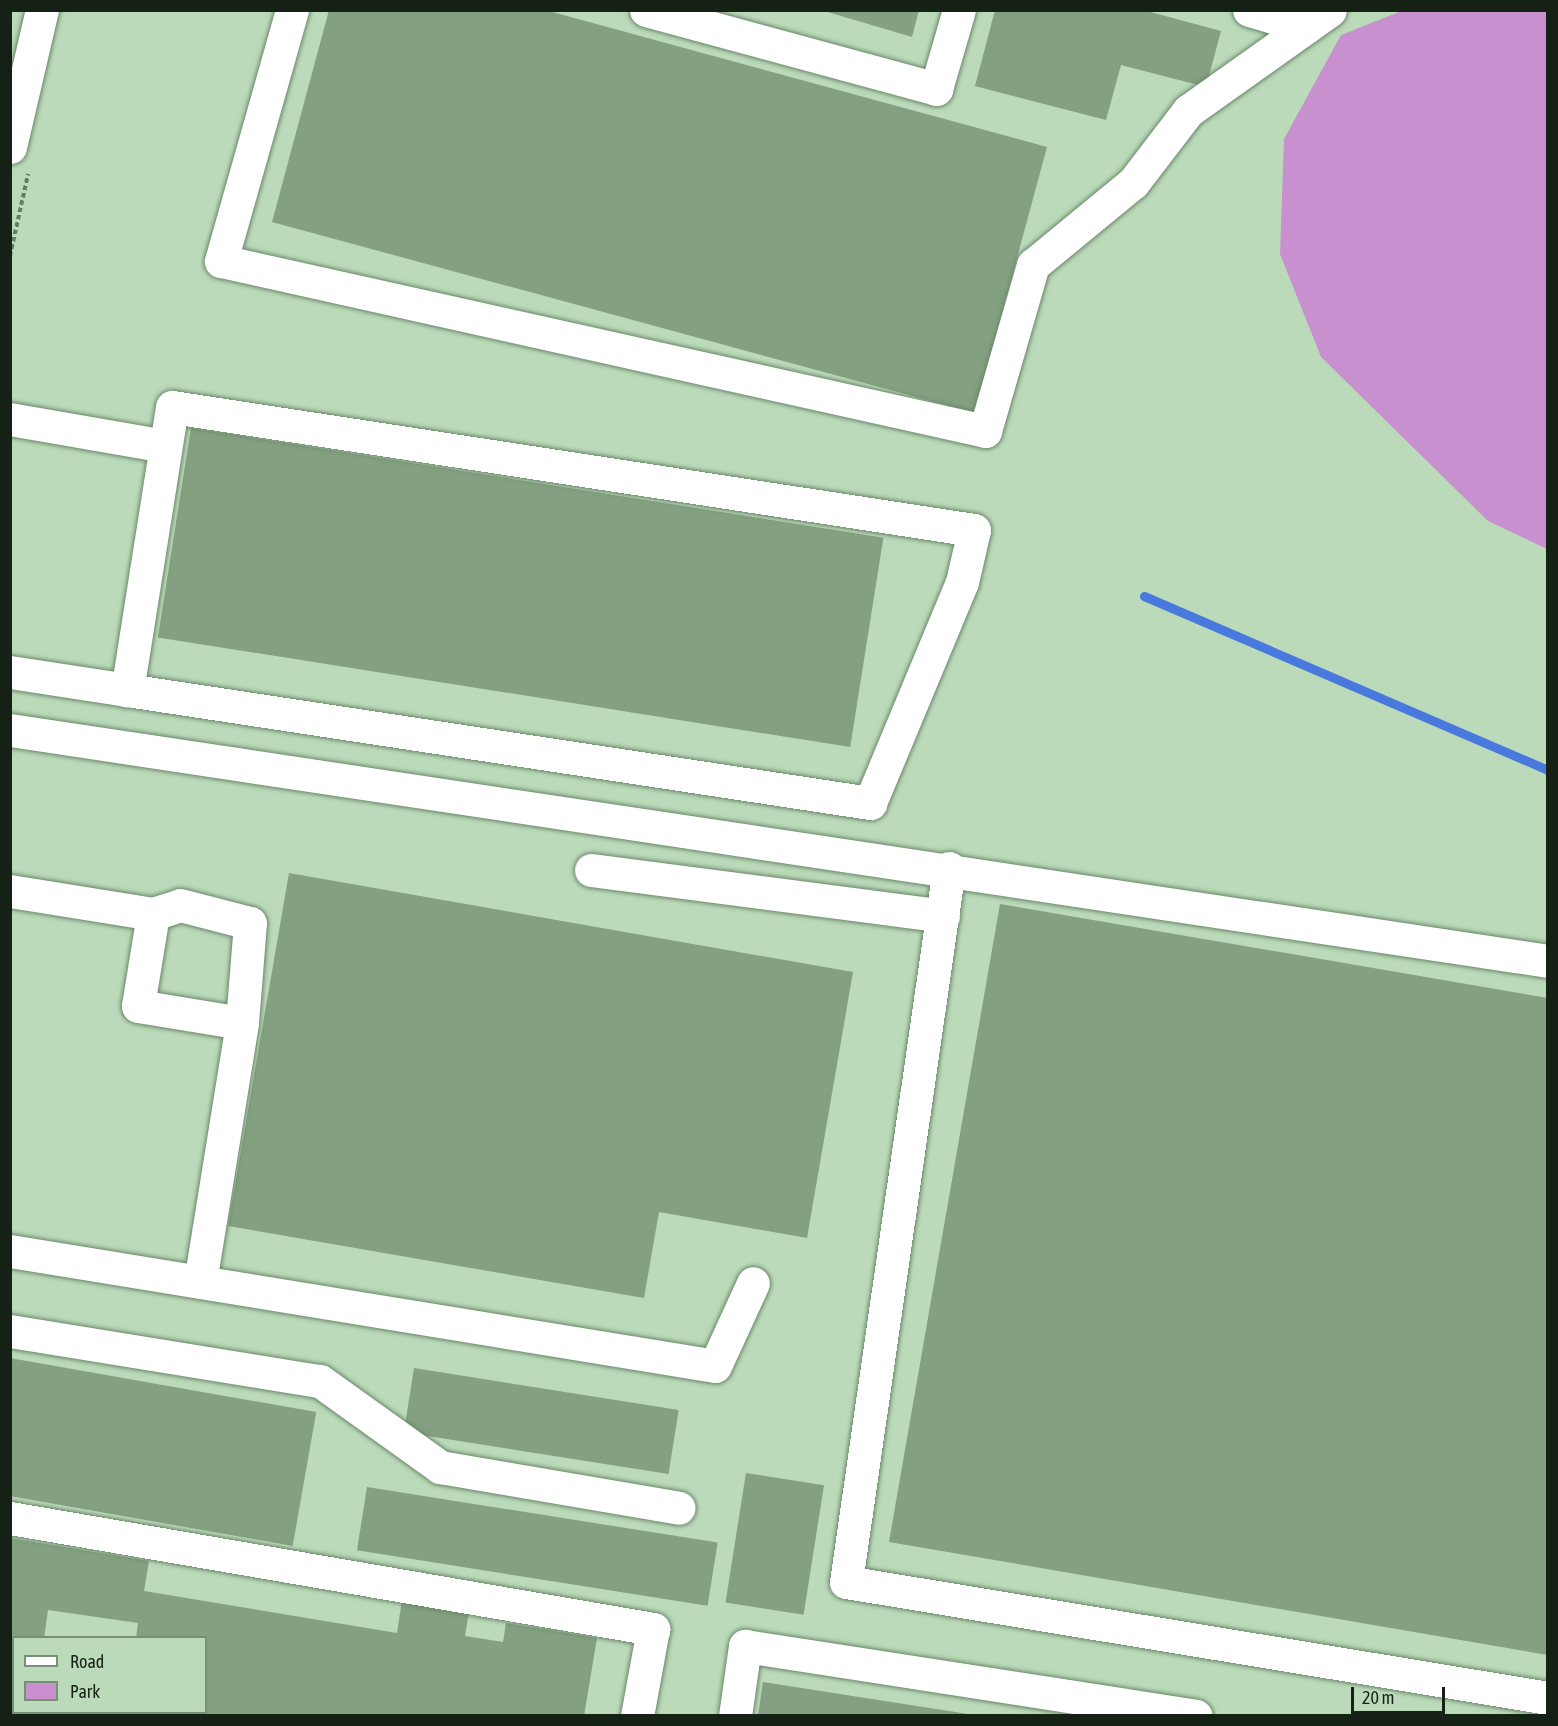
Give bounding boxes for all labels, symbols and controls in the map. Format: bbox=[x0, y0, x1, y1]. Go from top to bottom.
legend bbox=[12, 1636, 207, 1714]
text: Road bbox=[70, 1651, 104, 1672]
scale bar bbox=[1354, 1675, 1448, 1713]
text: Park bbox=[70, 1681, 100, 1702]
text: 20 m bbox=[1362, 1687, 1394, 1708]

